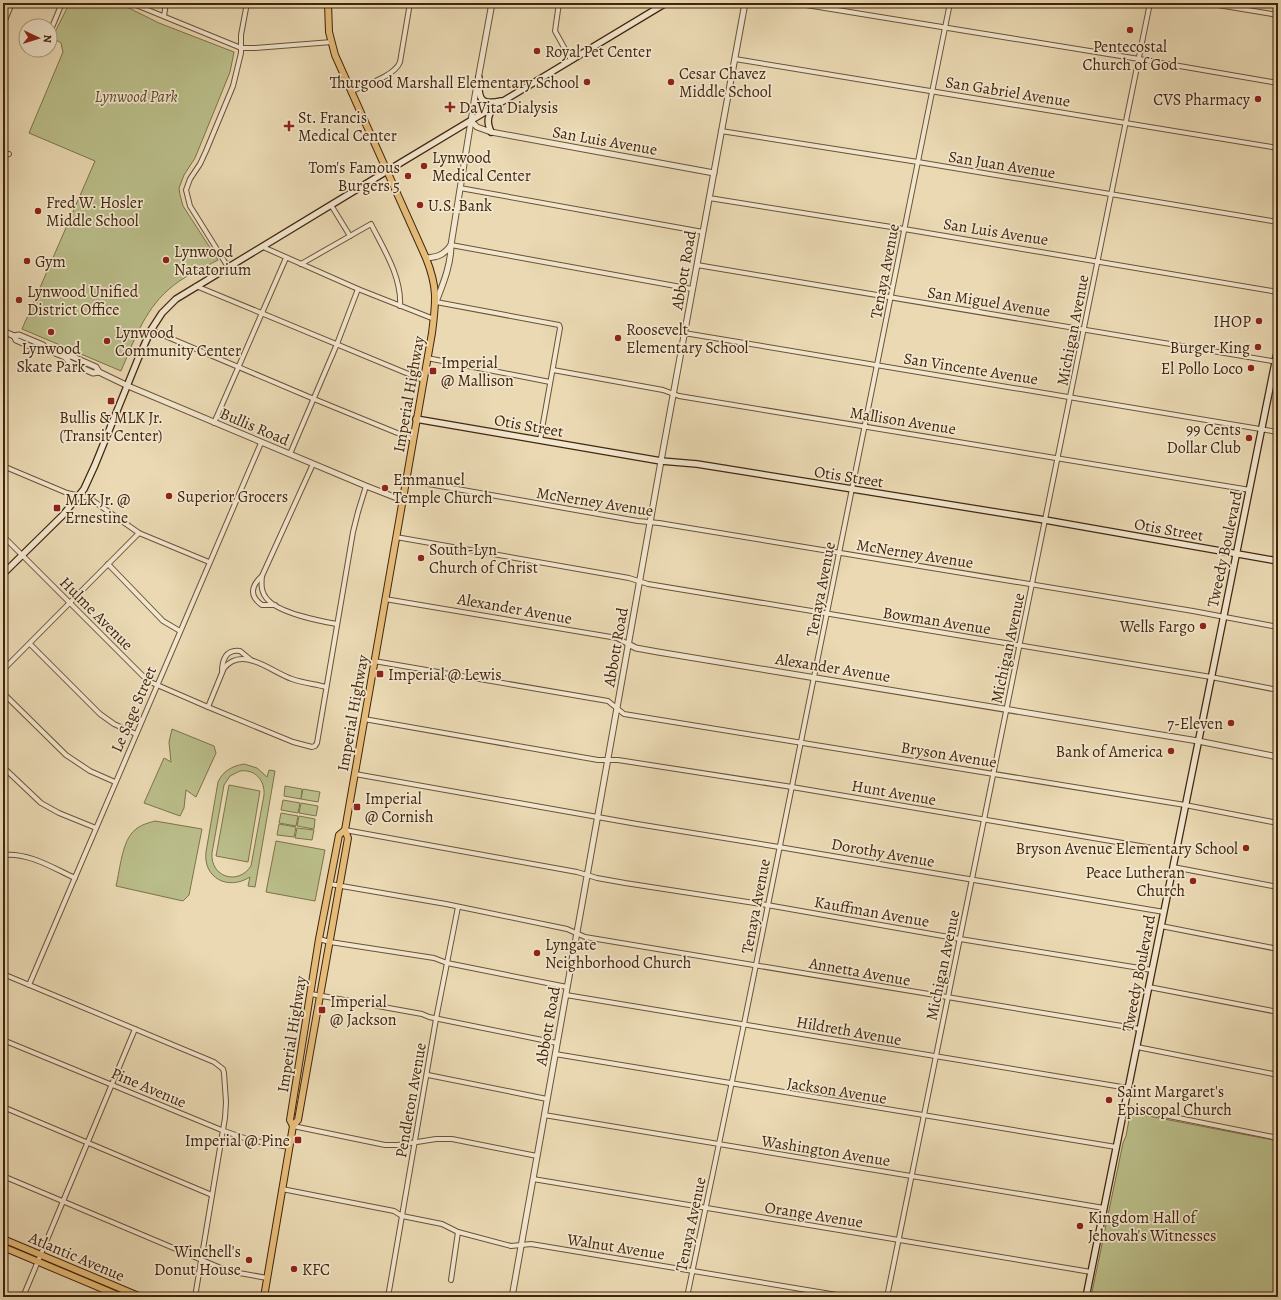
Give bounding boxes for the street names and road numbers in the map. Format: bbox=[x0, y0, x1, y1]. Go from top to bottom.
street label: San Gabriel Avenue bbox=[944, 71, 1072, 113]
street label: San Luis Avenue bbox=[551, 121, 659, 161]
street label: San Juan Avenue bbox=[947, 146, 1057, 184]
street label: San Luis Avenue bbox=[942, 213, 1050, 251]
street label: Tenaya Avenue bbox=[865, 222, 905, 320]
street label: Abbott Road bbox=[666, 228, 702, 313]
street label: Michigan Avenue bbox=[1051, 273, 1095, 388]
street label: San Miguel Avenue bbox=[926, 281, 1052, 323]
street label: Imperial Highway bbox=[388, 333, 430, 454]
street label: San Vincente Avenue bbox=[902, 348, 1040, 390]
street label: Bullis Road bbox=[217, 402, 293, 452]
street label: Mallison Avenue bbox=[848, 402, 957, 440]
street label: Otis Street bbox=[493, 409, 565, 443]
street label: Otis Street bbox=[813, 461, 885, 493]
street label: McNerney Avenue bbox=[535, 482, 655, 522]
street label: Tweedy Boulevard bbox=[1202, 489, 1248, 609]
street label: Otis Street bbox=[1133, 513, 1205, 547]
street label: McNerney Avenue bbox=[855, 534, 975, 574]
street label: Tenaya Avenue bbox=[801, 540, 841, 638]
street label: Hulme Avenue bbox=[55, 572, 138, 655]
street label: Alexander Avenue bbox=[455, 588, 574, 630]
street label: Michigan Avenue bbox=[986, 591, 1030, 706]
street label: Bowman Avenue bbox=[881, 602, 992, 640]
street label: Abbott Road bbox=[598, 605, 634, 690]
street label: Alexander Avenue bbox=[773, 648, 892, 688]
street label: Imperial Highway bbox=[332, 652, 374, 773]
street label: Le Sage Street bbox=[106, 663, 162, 756]
street label: Bryson Avenue bbox=[899, 737, 998, 773]
street label: Hunt Avenue bbox=[850, 775, 938, 811]
street label: Dorothy Avenue bbox=[829, 833, 936, 873]
street label: Tenaya Avenue bbox=[736, 857, 776, 955]
street label: Kauffman Avenue bbox=[813, 891, 931, 933]
street label: Michigan Avenue bbox=[921, 908, 965, 1023]
street label: Tweedy Boulevard bbox=[1117, 913, 1161, 1033]
street label: Annetta Avenue bbox=[806, 952, 912, 992]
street label: Imperial Highway bbox=[272, 973, 312, 1094]
street label: Abbott Road bbox=[530, 984, 566, 1069]
street label: Hildreth Avenue bbox=[794, 1011, 903, 1051]
street label: Pendleton Avenue bbox=[390, 1041, 432, 1159]
street label: Pine Avenue bbox=[108, 1062, 190, 1114]
street label: Jackson Avenue bbox=[785, 1072, 888, 1110]
street label: Washington Avenue bbox=[759, 1130, 892, 1172]
street label: Tenaya Avenue bbox=[670, 1175, 712, 1273]
street label: Orange Avenue bbox=[763, 1196, 865, 1234]
street label: Atlantic Avenue bbox=[24, 1226, 128, 1287]
street label: Walnut Avenue bbox=[564, 1228, 666, 1266]

